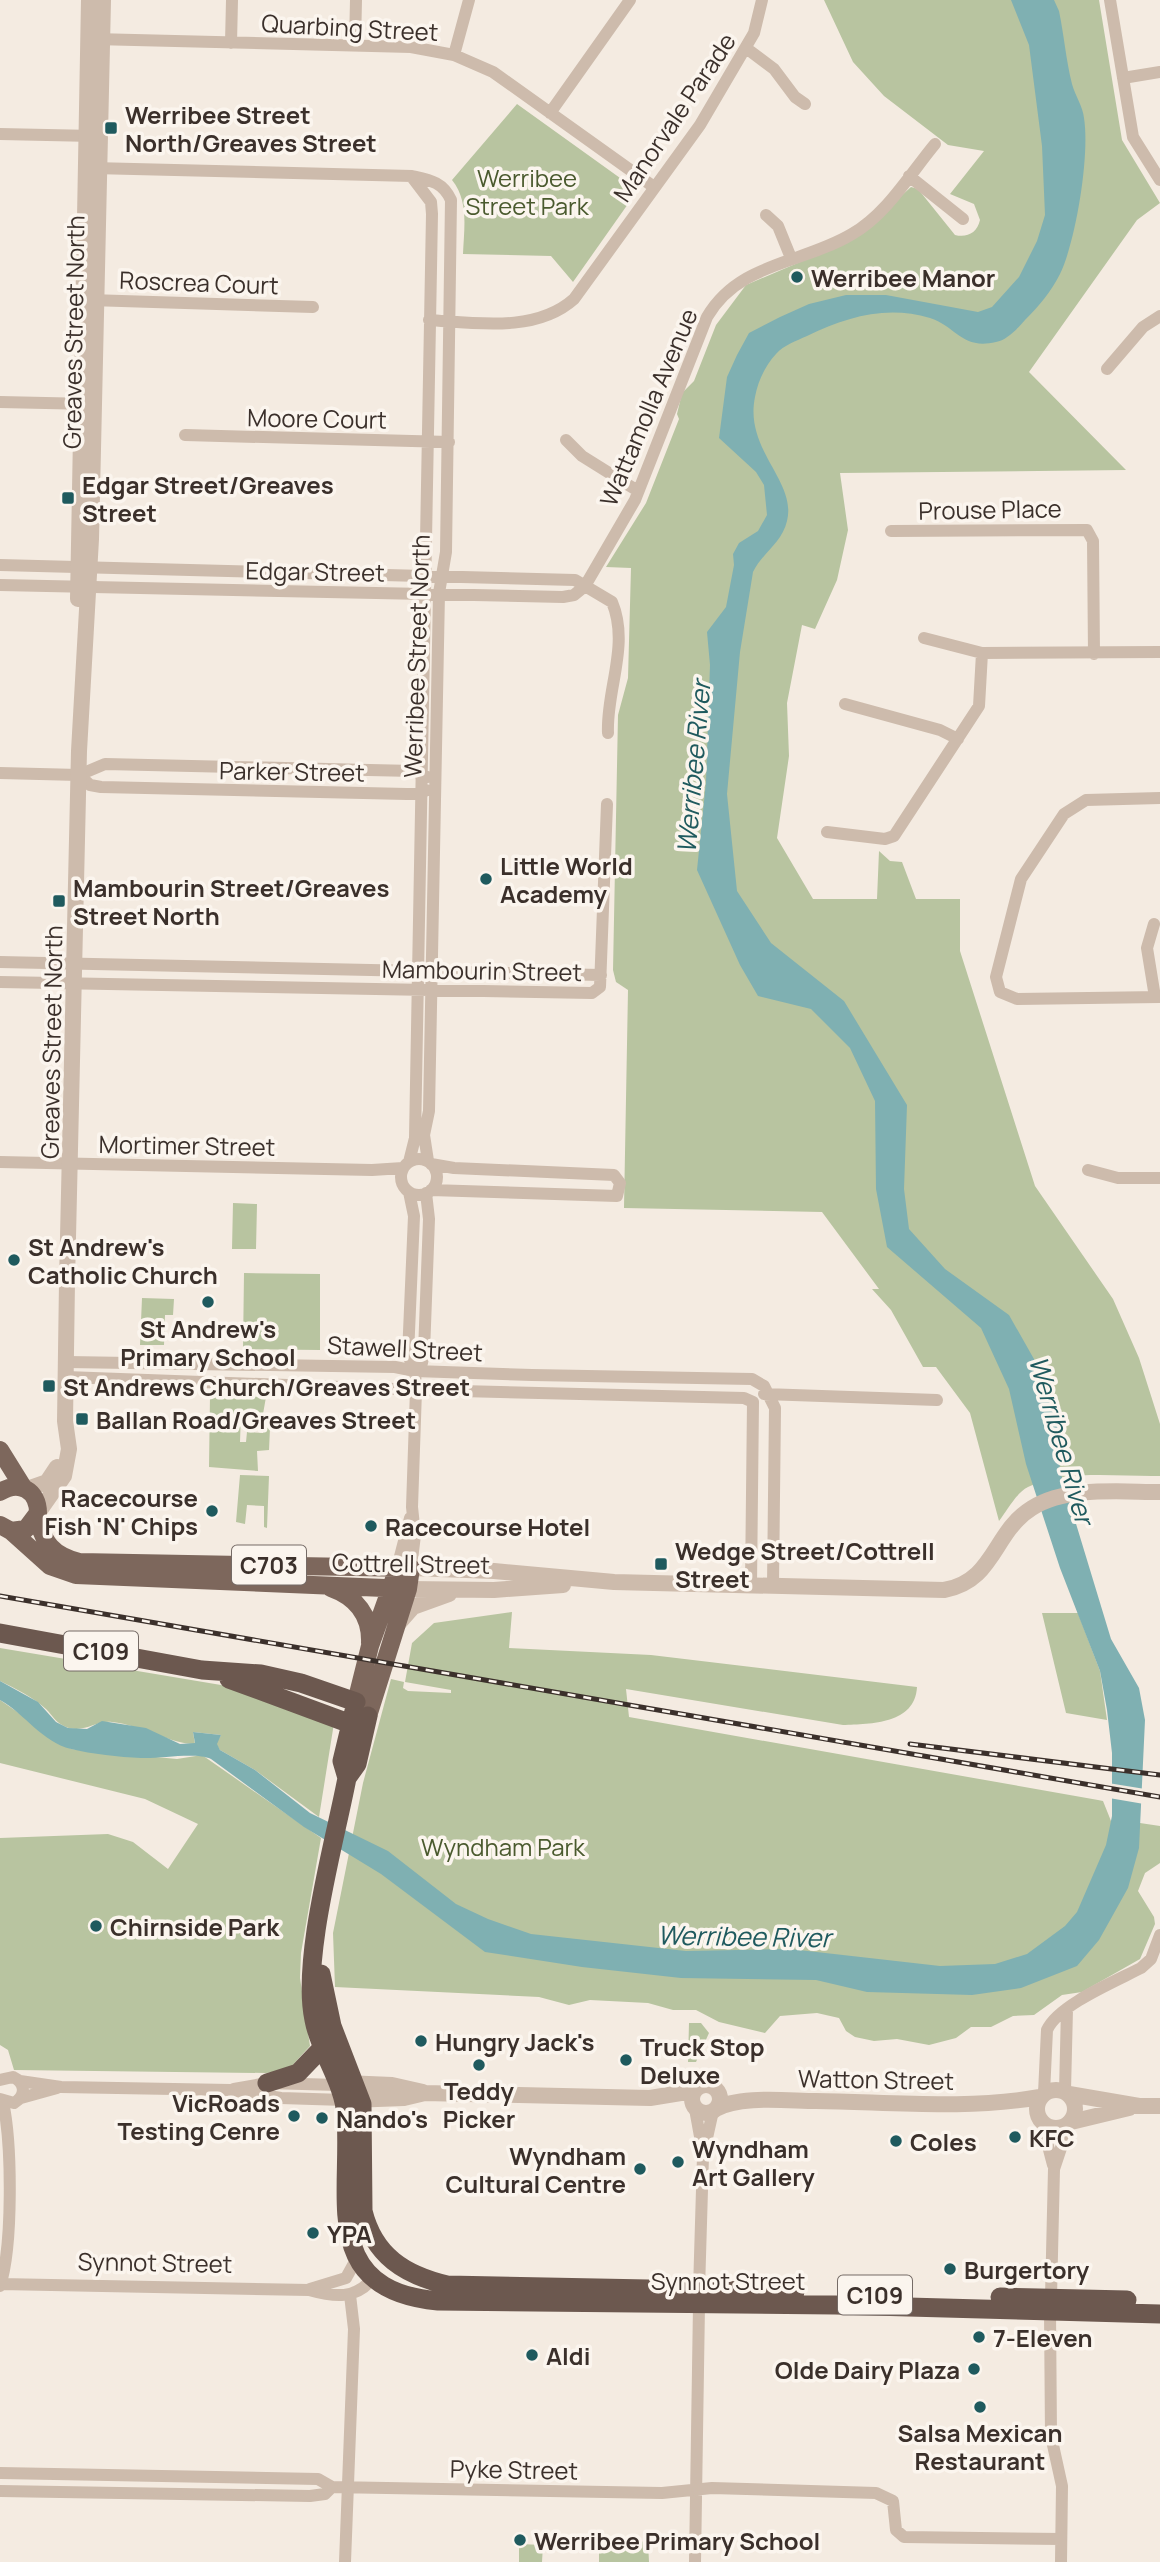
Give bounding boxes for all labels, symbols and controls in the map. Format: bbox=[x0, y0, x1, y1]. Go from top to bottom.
street label: Quarbing Street bbox=[261, 6, 439, 48]
street label: Manorvale Parade bbox=[605, 26, 743, 208]
place label: Werribee Street North/Greaves Street bbox=[125, 98, 377, 159]
marker: Werribee Street North/Greaves Street bbox=[103, 120, 119, 136]
park label: Werribee Street Park bbox=[465, 161, 590, 222]
street label: Greaves Street North bbox=[54, 215, 92, 449]
place label: Werribee Manor bbox=[811, 261, 995, 294]
street label: Roscrea Court bbox=[119, 263, 279, 301]
marker: Werribee Manor bbox=[789, 269, 805, 285]
street label: Wattamolla Avenue bbox=[591, 303, 705, 511]
street label: Moore Court bbox=[247, 400, 387, 436]
place label: Edgar Street/Greaves Street bbox=[82, 468, 334, 529]
marker: Edgar Street/Greaves Street bbox=[60, 490, 76, 506]
street label: Prouse Place bbox=[918, 491, 1062, 527]
street label: Werribee Street North bbox=[395, 534, 437, 778]
street label: Edgar Street bbox=[245, 553, 385, 589]
water label: Werribee River bbox=[668, 675, 719, 855]
street label: Parker Street bbox=[219, 753, 365, 789]
place label: Little World Academy bbox=[500, 849, 633, 910]
place label: Mambourin Street/Greaves Street North bbox=[73, 871, 390, 932]
marker: Little World Academy bbox=[478, 871, 494, 887]
marker: Mambourin Street/Greaves Street North bbox=[51, 893, 67, 909]
street label: Greaves Street North bbox=[32, 925, 70, 1159]
street label: Mambourin Street bbox=[382, 952, 582, 988]
street label: Mortimer Street bbox=[98, 1127, 276, 1163]
place label: St Andrew's Catholic Church bbox=[28, 1230, 218, 1291]
marker: St Andrew's Catholic Church bbox=[6, 1252, 22, 1268]
marker: St Andrew's Primary School bbox=[200, 1294, 216, 1310]
place label: St Andrew's Primary School bbox=[120, 1312, 296, 1373]
street label: Stawell Street bbox=[326, 1327, 484, 1369]
water label: Werribee River bbox=[1021, 1352, 1104, 1532]
place label: St Andrews Church/Greaves Street bbox=[63, 1370, 470, 1403]
marker: St Andrews Church/Greaves Street bbox=[41, 1378, 57, 1394]
place label: Ballan Road/Greaves Street bbox=[96, 1403, 416, 1436]
marker: Ballan Road/Greaves Street bbox=[74, 1411, 90, 1427]
place label: Racecourse Fish 'N' Chips bbox=[44, 1481, 198, 1542]
marker: Racecourse Fish 'N' Chips bbox=[204, 1503, 220, 1519]
place label: Racecourse Hotel bbox=[385, 1510, 590, 1543]
marker: Racecourse Hotel bbox=[363, 1518, 379, 1534]
place label: Wedge Street/Cottrell Street bbox=[675, 1534, 935, 1595]
street label: Cottrell Street bbox=[332, 1545, 490, 1581]
road number: C703 bbox=[232, 1546, 306, 1584]
marker: Wedge Street/Cottrell Street bbox=[653, 1556, 669, 1572]
road number: C109 bbox=[64, 1632, 138, 1670]
park label: Wyndham Park bbox=[421, 1830, 586, 1863]
place label: Chirnside Park bbox=[110, 1910, 280, 1943]
water label: Werribee River bbox=[657, 1916, 835, 1956]
marker: Chirnside Park bbox=[88, 1918, 104, 1934]
place label: Hungry Jack's bbox=[435, 2025, 594, 2058]
place label: Truck Stop Deluxe bbox=[640, 2030, 765, 2091]
marker: Hungry Jack's bbox=[413, 2033, 429, 2049]
marker: Truck Stop Deluxe bbox=[618, 2052, 634, 2068]
marker: Teddy Picker bbox=[471, 2057, 487, 2073]
street label: Watton Street bbox=[798, 2061, 954, 2097]
place label: Teddy Picker bbox=[443, 2074, 515, 2135]
place label: VicRoads Testing Cenre bbox=[118, 2086, 280, 2147]
place label: Nando's bbox=[336, 2102, 428, 2135]
marker: VicRoads Testing Cenre bbox=[286, 2108, 302, 2124]
marker: Nando's bbox=[314, 2110, 330, 2126]
place label: KFC bbox=[1029, 2121, 1075, 2154]
place label: Coles bbox=[910, 2125, 977, 2158]
marker: KFC bbox=[1007, 2129, 1023, 2145]
place label: Wyndham Art Gallery bbox=[692, 2132, 815, 2193]
marker: Coles bbox=[888, 2133, 904, 2149]
place label: Wyndham Cultural Centre bbox=[445, 2139, 626, 2200]
marker: Wyndham Art Gallery bbox=[670, 2154, 686, 2170]
marker: Wyndham Cultural Centre bbox=[632, 2161, 648, 2177]
place label: YPA bbox=[327, 2217, 372, 2250]
marker: YPA bbox=[305, 2225, 321, 2241]
street label: Synnot Street bbox=[77, 2244, 233, 2280]
place label: Burgertory bbox=[964, 2253, 1090, 2286]
marker: Burgertory bbox=[942, 2261, 958, 2277]
street label: Synnot Street bbox=[651, 2264, 805, 2297]
road number: C109 bbox=[838, 2276, 912, 2314]
place label: 7-Eleven bbox=[993, 2321, 1092, 2354]
marker: 7-Eleven bbox=[971, 2329, 987, 2345]
place label: Aldi bbox=[546, 2339, 590, 2372]
marker: Aldi bbox=[524, 2347, 540, 2363]
place label: Olde Dairy Plaza bbox=[775, 2353, 960, 2386]
marker: Olde Dairy Plaza bbox=[966, 2361, 982, 2377]
marker: Salsa Mexican Restaurant bbox=[972, 2399, 988, 2415]
place label: Salsa Mexican Restaurant bbox=[898, 2416, 1062, 2477]
street label: Pyke Street bbox=[450, 2451, 578, 2487]
place label: Werribee Primary School bbox=[534, 2524, 820, 2557]
marker: Werribee Primary School bbox=[512, 2532, 528, 2548]

